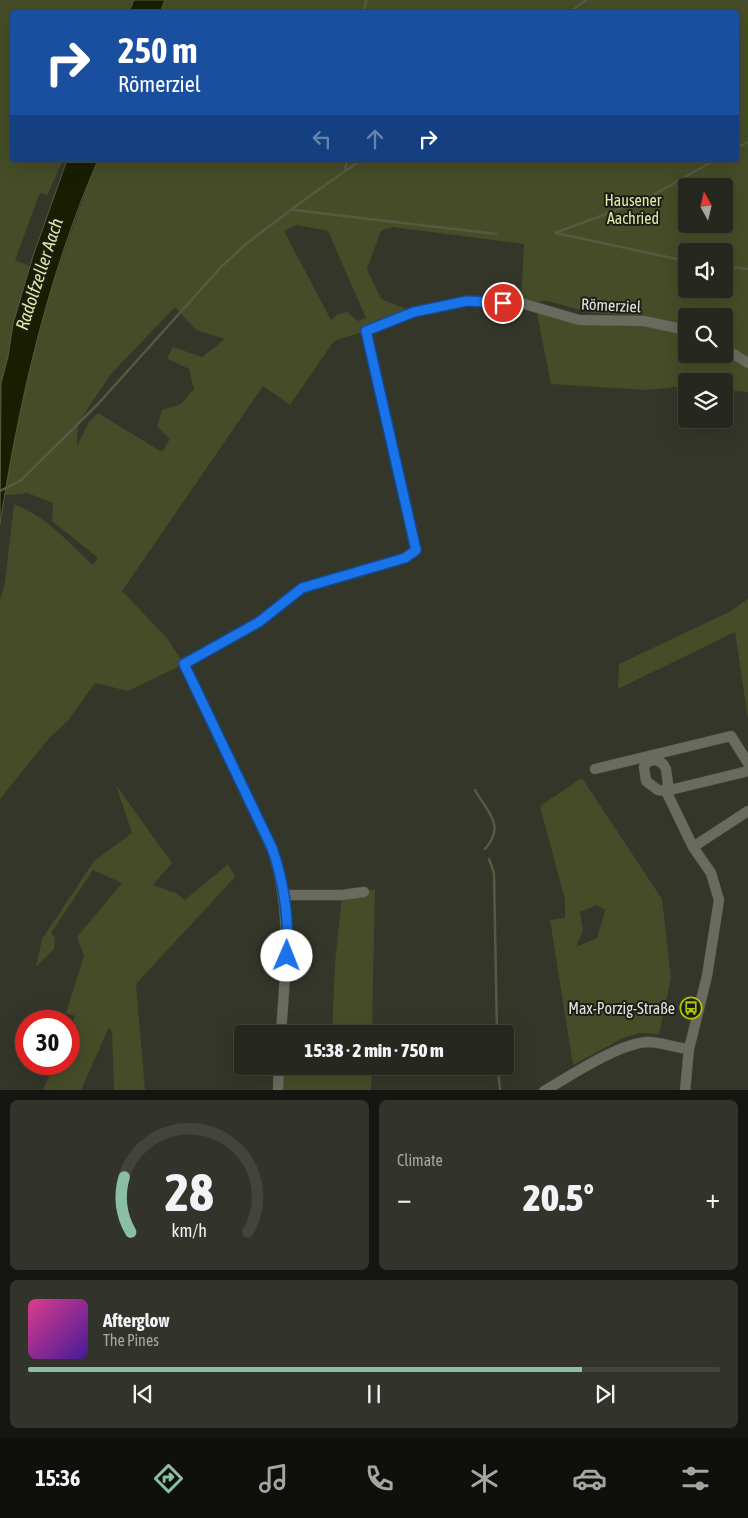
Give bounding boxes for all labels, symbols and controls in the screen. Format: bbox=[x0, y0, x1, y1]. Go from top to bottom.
icon: right bbox=[35, 30, 100, 95]
text: 250 m bbox=[118, 30, 197, 70]
text: Römerziel bbox=[118, 71, 200, 97]
icon: left bbox=[308, 125, 336, 153]
icon: ahead bbox=[361, 125, 389, 153]
icon: right bbox=[414, 125, 442, 153]
north arrow bbox=[678, 178, 732, 232]
map controls bbox=[678, 178, 733, 428]
park label: Hausener Aachried bbox=[604, 191, 662, 227]
water label: Radolfzeller Aach bbox=[11, 215, 67, 333]
button: sound bbox=[678, 243, 733, 298]
pin bbox=[482, 282, 524, 324]
icon: arrive bbox=[489, 289, 517, 317]
street label: Römerziel bbox=[581, 294, 642, 316]
button: search bbox=[678, 308, 733, 363]
button: layers bbox=[678, 373, 733, 428]
position arrow bbox=[260, 929, 312, 981]
bus stop icon: Max-Porzig-Straße bbox=[679, 996, 703, 1020]
place label: Max-Porzig-Straße bbox=[568, 999, 675, 1018]
speed limit sign: 30 bbox=[15, 1010, 80, 1075]
text: 15:38 · 2 min · 750 m bbox=[304, 1039, 444, 1061]
text: Climate bbox=[397, 1151, 443, 1169]
text: 28 bbox=[165, 1162, 214, 1222]
text: 20.5° bbox=[523, 1176, 594, 1219]
text: − bbox=[397, 1182, 412, 1214]
text: + bbox=[705, 1182, 720, 1214]
text: km/h bbox=[172, 1220, 207, 1241]
text: Afterglow bbox=[103, 1309, 170, 1331]
text: The Pines bbox=[103, 1331, 159, 1349]
icon: previous bbox=[129, 1380, 157, 1408]
icon: pause bbox=[360, 1380, 388, 1408]
icon: next bbox=[591, 1380, 619, 1408]
icon: directions bbox=[151, 1461, 186, 1496]
icon: music bbox=[256, 1461, 291, 1496]
icon: phone bbox=[362, 1461, 397, 1496]
icon: climate bbox=[467, 1461, 502, 1496]
icon: car bbox=[572, 1461, 607, 1496]
icon: filters bbox=[678, 1461, 713, 1496]
text: 15:36 bbox=[35, 1465, 80, 1491]

